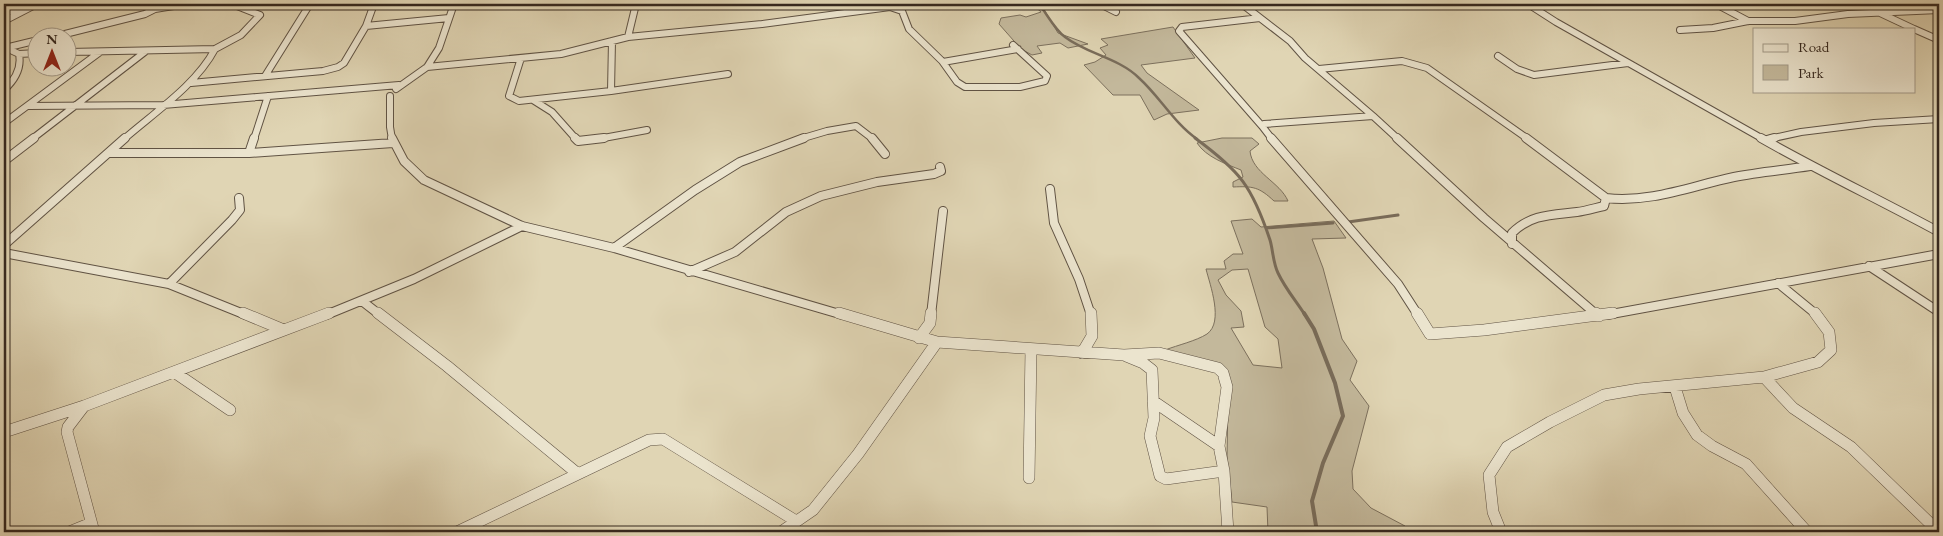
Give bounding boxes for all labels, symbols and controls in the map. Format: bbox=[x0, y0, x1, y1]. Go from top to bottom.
north arrow bbox=[28, 28, 78, 78]
legend bbox=[1753, 28, 1916, 92]
text: N bbox=[46, 30, 58, 48]
text: Road bbox=[1798, 37, 1830, 56]
text: Park bbox=[1798, 63, 1825, 82]

